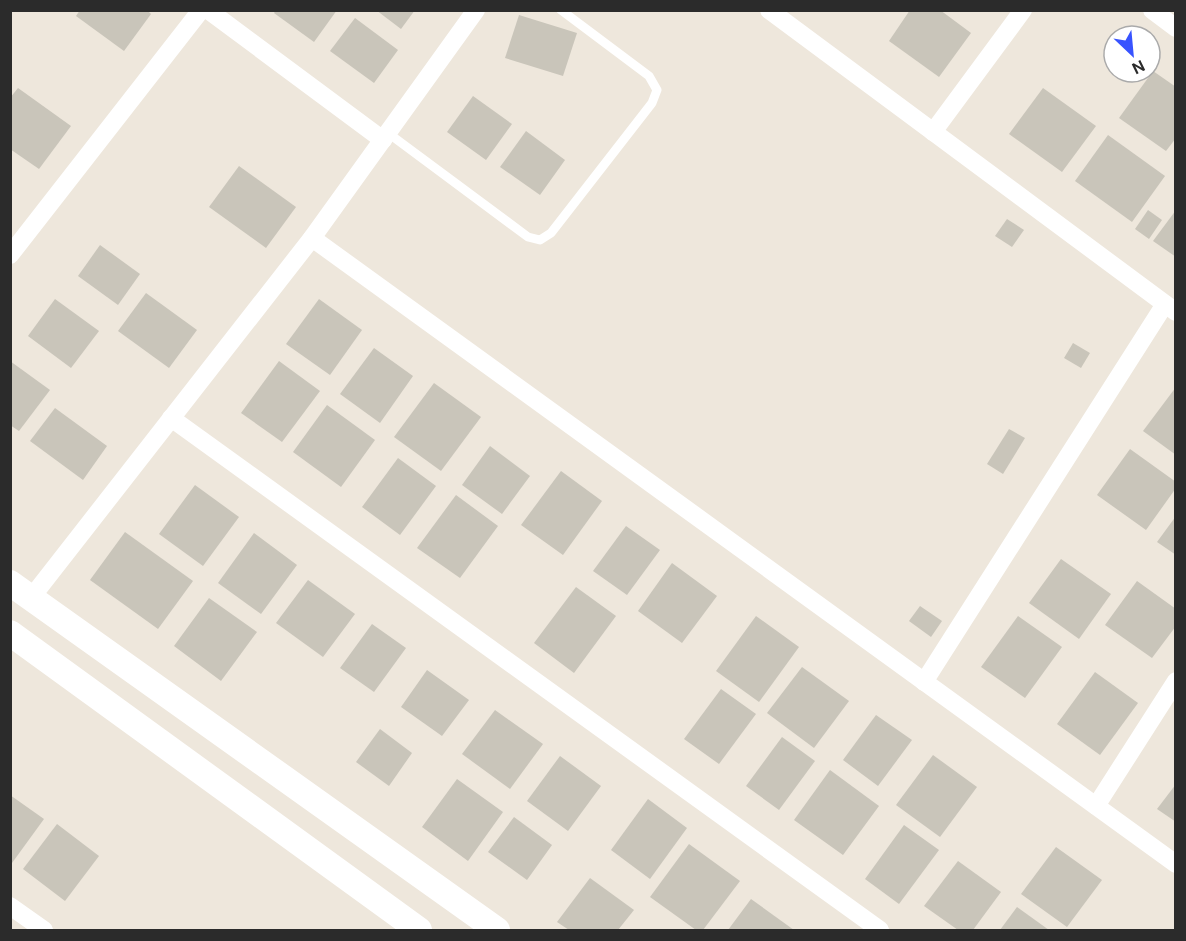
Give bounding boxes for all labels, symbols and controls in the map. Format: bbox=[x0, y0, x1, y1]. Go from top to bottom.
north arrow bbox=[1102, 24, 1162, 84]
text: N bbox=[1129, 55, 1148, 79]

